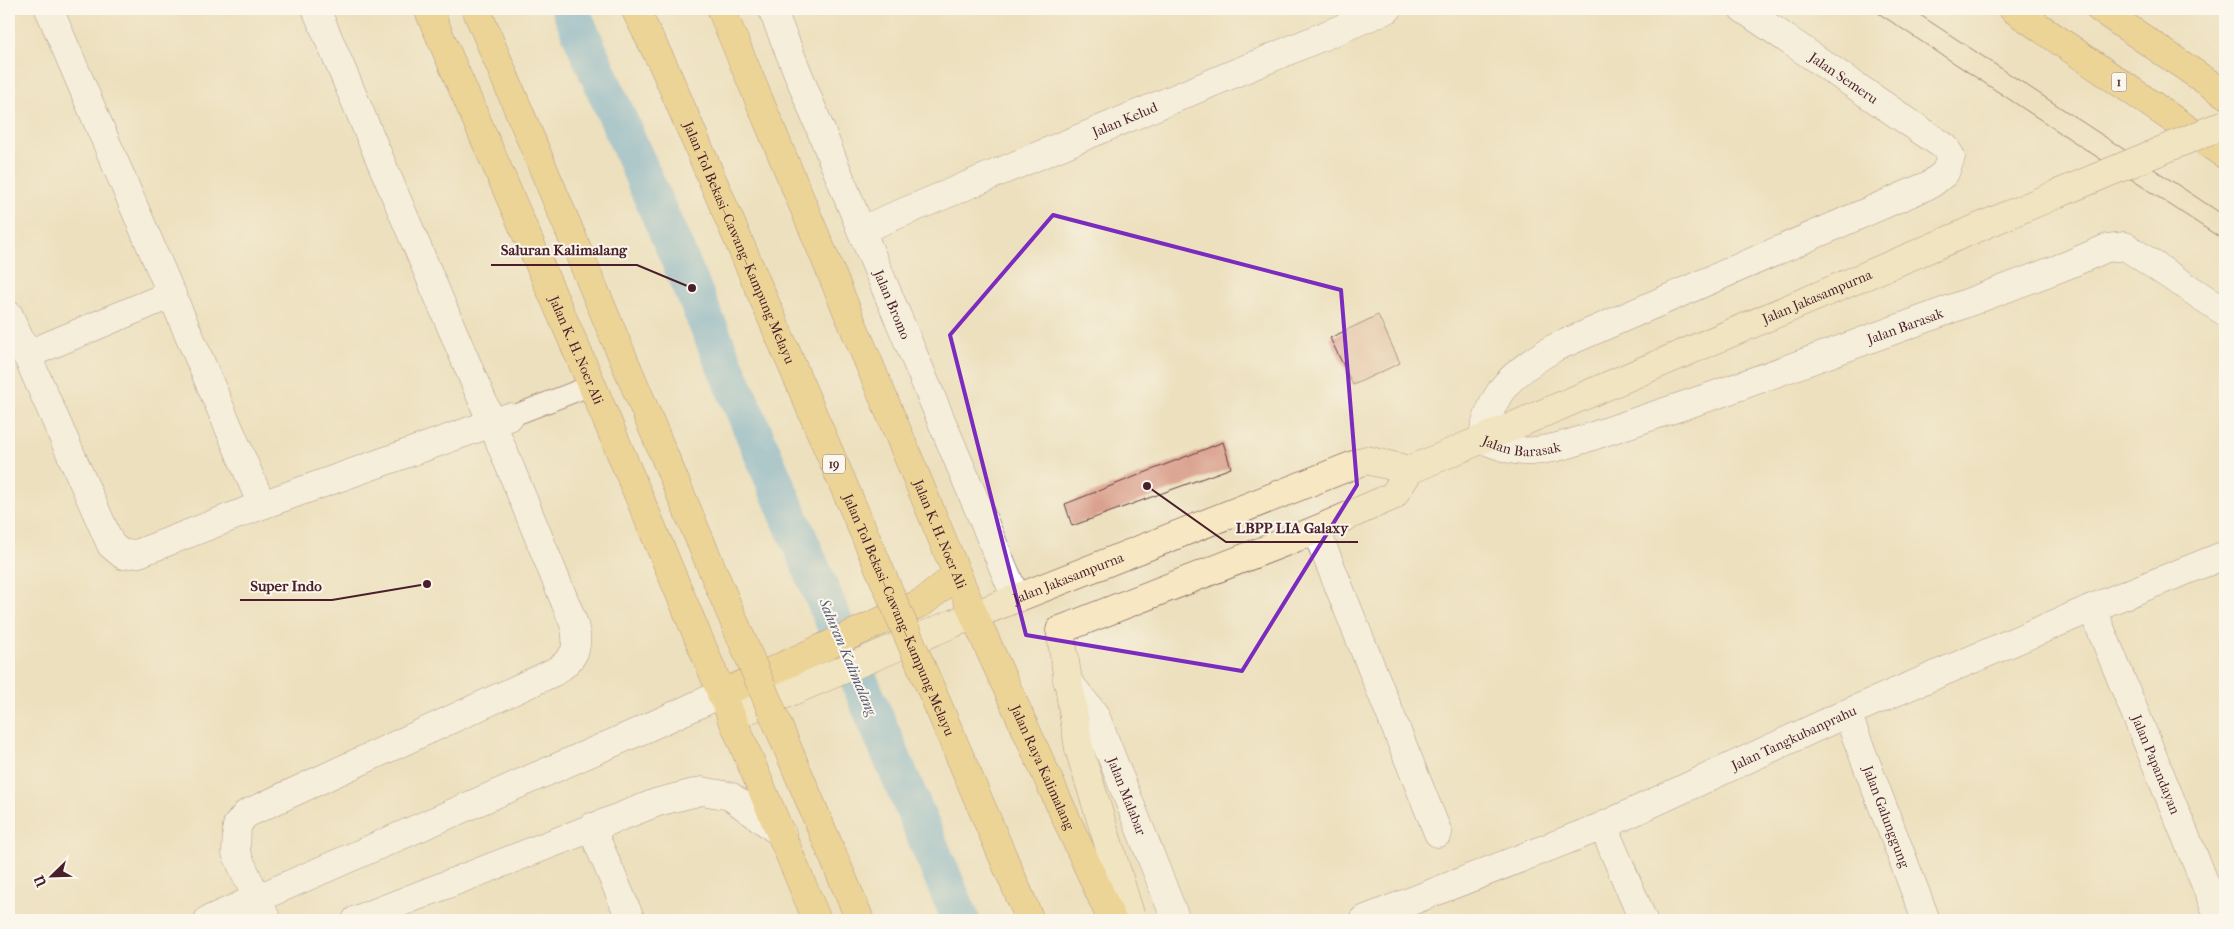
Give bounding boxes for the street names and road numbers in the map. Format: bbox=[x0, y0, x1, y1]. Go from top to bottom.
street label: Jalan Semeru bbox=[1805, 48, 1881, 108]
road number: 1 bbox=[2112, 72, 2126, 91]
street label: Jalan Kelud bbox=[1089, 99, 1160, 141]
street label: Jalan Tol Bekasi–Cawang–Kampung Melayu bbox=[679, 118, 798, 367]
street label: Jalan Bromo bbox=[869, 266, 914, 342]
street label: Jalan Jakasampurna bbox=[1759, 266, 1875, 328]
street label: Jalan K. H. Noer Ali bbox=[545, 292, 607, 407]
street label: Jalan Barasak bbox=[1864, 304, 1946, 348]
street label: Jalan Barasak bbox=[1479, 432, 1563, 460]
road number: 19 bbox=[823, 454, 845, 474]
street label: Jalan K. H. Noer Ali bbox=[909, 476, 970, 591]
street label: Jalan Tol Bekasi–Cawang–Kampung Melayu bbox=[839, 490, 958, 739]
street label: Jalan Jakasampurna bbox=[1010, 549, 1127, 608]
street label: Jalan Raya Kalimalang bbox=[1006, 702, 1078, 833]
street label: Jalan Tangkubanprahu bbox=[1728, 702, 1859, 775]
street label: Jalan Papandayan bbox=[2127, 711, 2184, 817]
street label: Jalan Malabar bbox=[1103, 754, 1150, 838]
street label: Jalan Galunggung bbox=[1859, 762, 1913, 871]

